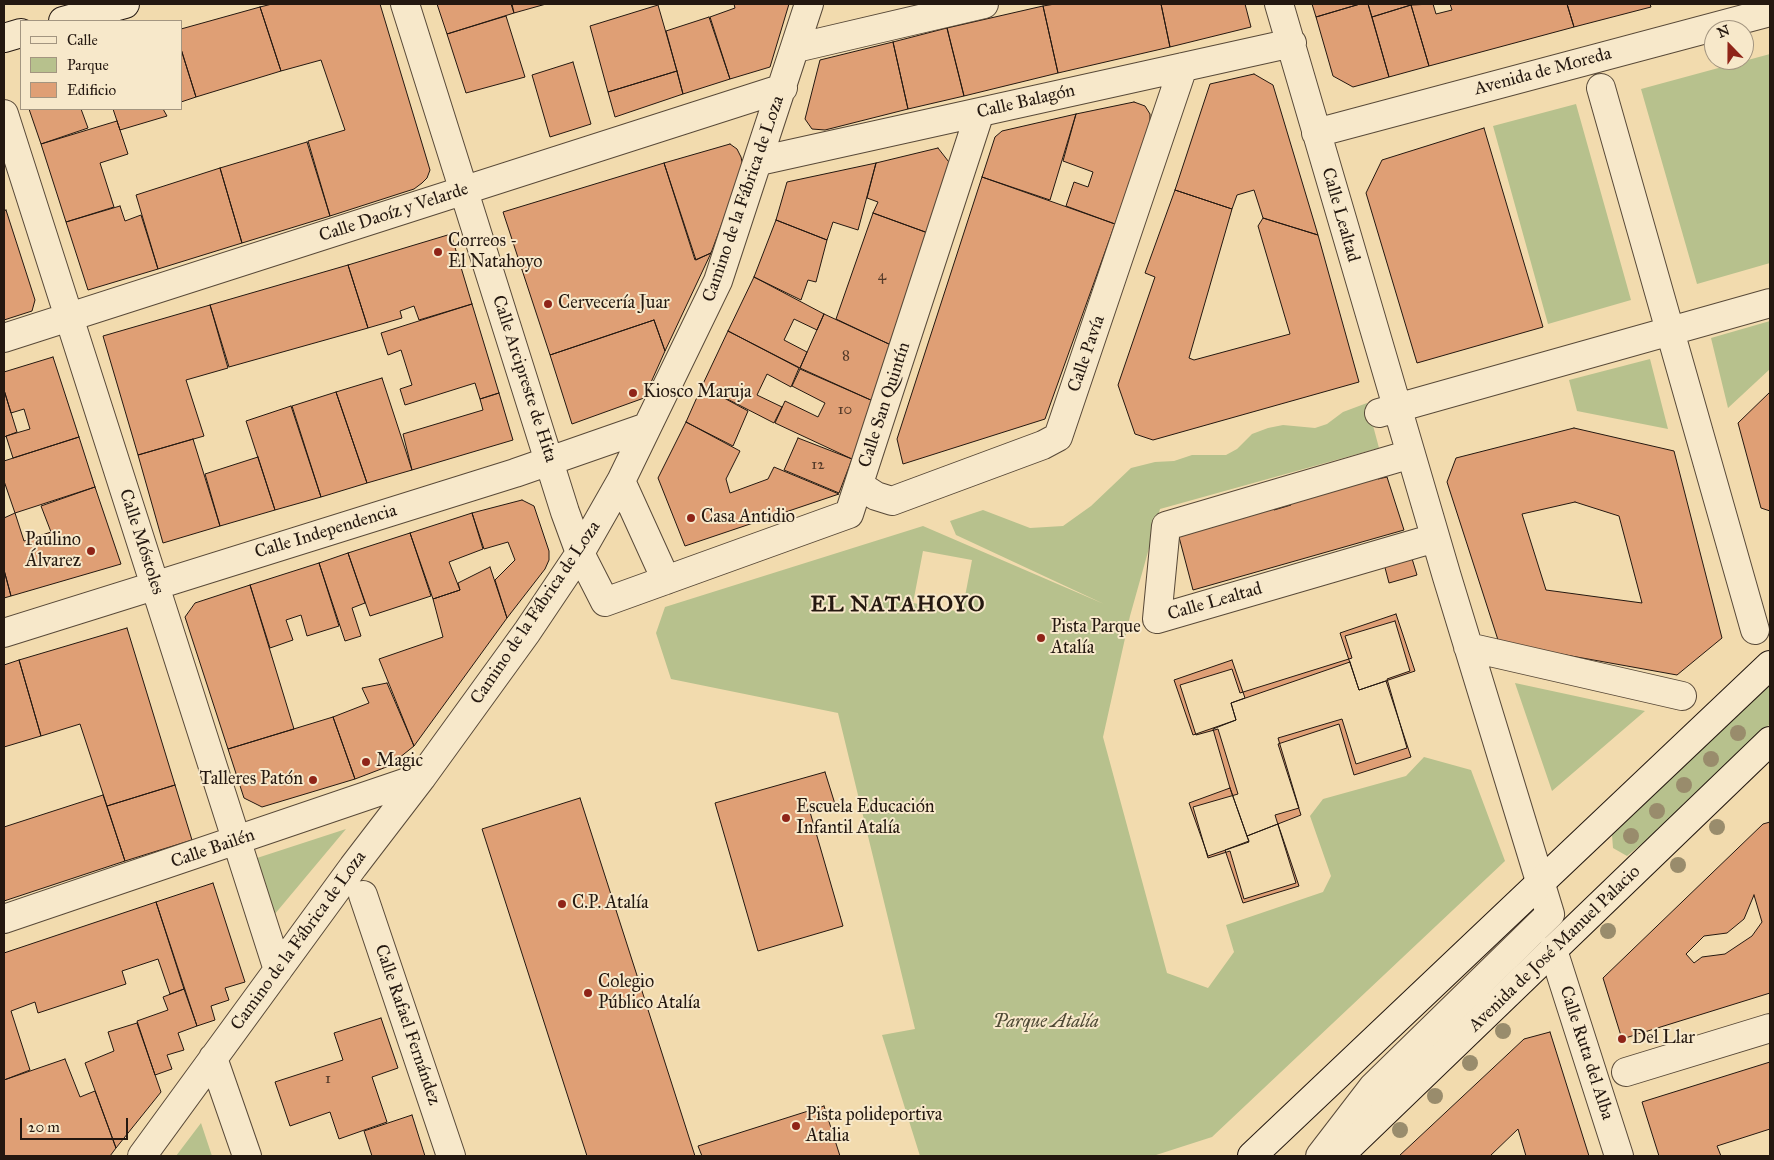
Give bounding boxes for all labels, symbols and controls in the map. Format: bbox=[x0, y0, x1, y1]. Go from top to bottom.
legend bbox=[20, 20, 182, 110]
north arrow bbox=[1704, 20, 1754, 70]
text: N bbox=[1715, 21, 1732, 42]
text: Calle bbox=[67, 31, 98, 49]
street label: Avenida de Moreda bbox=[1472, 43, 1614, 101]
text: Parque bbox=[67, 56, 109, 74]
street label: Calle Balagón bbox=[975, 80, 1077, 124]
text: Edificio bbox=[67, 81, 116, 99]
street label: Camino de la Fábrica de Loza bbox=[699, 93, 789, 305]
street label: Calle Lealtad bbox=[1316, 165, 1364, 265]
street label: Calle Daoíz y Velarde bbox=[317, 179, 471, 247]
place label: Correos - El Natahoyo bbox=[448, 231, 543, 274]
marker: Correos - El Natahoyo bbox=[432, 246, 444, 258]
house number: 4 bbox=[878, 267, 886, 285]
street label: Calle Arcipreste de Hita bbox=[487, 293, 561, 465]
place label: Cervecería Juar bbox=[558, 293, 670, 315]
marker: Cervecería Juar bbox=[542, 298, 554, 310]
street label: Calle Pavía bbox=[1064, 313, 1110, 395]
street label: Calle San Quintín bbox=[855, 340, 915, 470]
house number: 8 bbox=[842, 347, 850, 365]
place label: Kiosco Maruja bbox=[643, 382, 752, 404]
marker: Kiosco Maruja bbox=[627, 387, 639, 399]
house number: 10 bbox=[838, 401, 852, 419]
house number: 12 bbox=[811, 456, 825, 474]
street label: Calle Móstoles bbox=[114, 487, 168, 597]
street label: Calle Independencia bbox=[252, 500, 400, 564]
place label: Casa Antidio bbox=[701, 507, 795, 529]
marker: Casa Antidio bbox=[685, 512, 697, 524]
street label: Camino de la Fábrica de Loza bbox=[466, 517, 606, 709]
place label: Paulino Álvarez bbox=[25, 530, 81, 572]
marker: Paulino Álvarez bbox=[85, 545, 97, 557]
street label: Calle Lealtad bbox=[1165, 578, 1265, 626]
district label: EL NATAHOYO bbox=[809, 593, 987, 619]
place label: Pista Parque Atalía bbox=[1051, 617, 1141, 660]
marker: Pista Parque Atalía bbox=[1035, 632, 1047, 644]
place label: Magic bbox=[376, 751, 423, 773]
marker: Magic bbox=[360, 756, 372, 768]
place label: Talleres Patón bbox=[200, 769, 303, 791]
marker: Talleres Patón bbox=[307, 774, 319, 786]
place label: Escuela Educación Infantil Atalía bbox=[796, 797, 935, 840]
marker: Escuela Educación Infantil Atalía bbox=[780, 812, 792, 824]
street label: Calle Bailén bbox=[168, 825, 258, 873]
street label: Camino de la Fábrica de Loza bbox=[227, 847, 371, 1035]
street label: Avenida de José Manuel Palacio bbox=[1465, 861, 1645, 1037]
place label: C.P. Atalía bbox=[572, 893, 648, 915]
marker: C.P. Atalía bbox=[556, 898, 568, 910]
street label: Calle Rafael Fernández bbox=[369, 942, 445, 1108]
place label: Colegio Público Atalía bbox=[598, 972, 700, 1014]
street label: Calle Ruta del Alba bbox=[1554, 983, 1618, 1123]
marker: Colegio Público Atalía bbox=[582, 987, 594, 999]
park label: Parque Atalía bbox=[993, 1012, 1099, 1034]
place label: Del Llar bbox=[1632, 1028, 1695, 1050]
marker: Del Llar bbox=[1616, 1033, 1628, 1045]
house number: 1 bbox=[325, 1070, 331, 1088]
place label: Pista polideportiva Atalia bbox=[806, 1105, 942, 1148]
scale bar bbox=[22, 1108, 130, 1140]
text: 20 m bbox=[28, 1118, 60, 1136]
marker: Pista polideportiva Atalia bbox=[790, 1120, 802, 1132]

